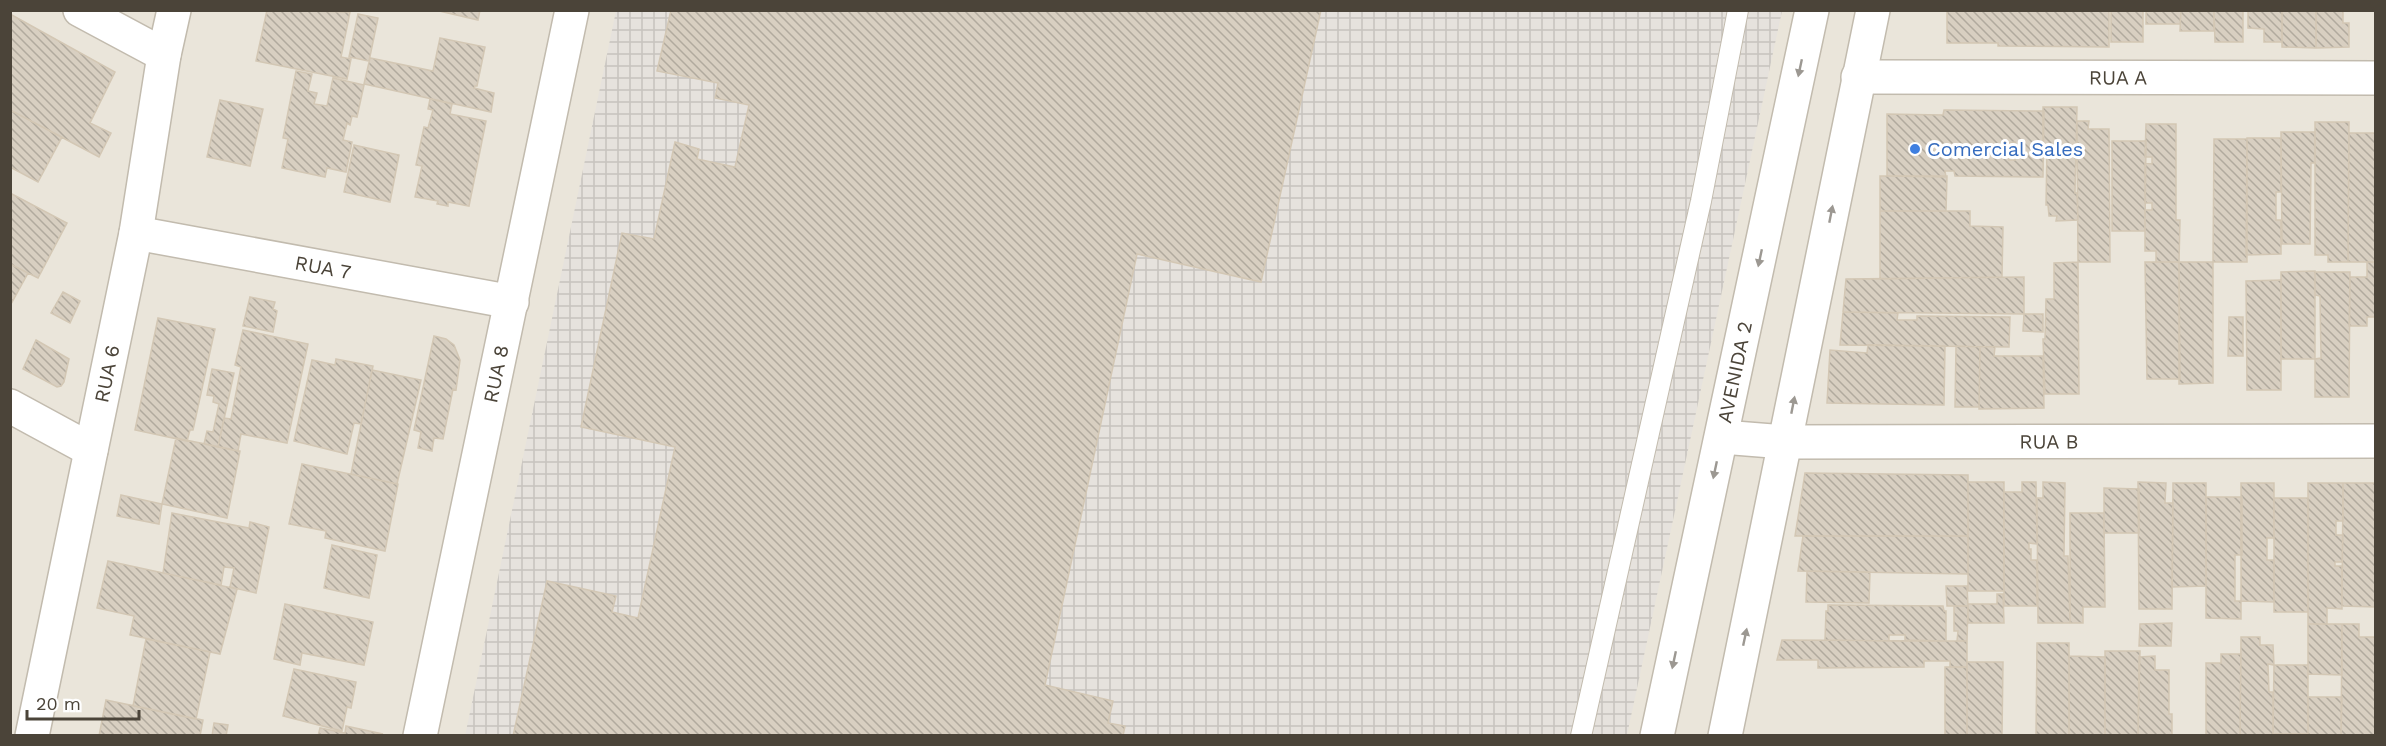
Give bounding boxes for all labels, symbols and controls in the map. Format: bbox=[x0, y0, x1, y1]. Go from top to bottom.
one-way arrow bbox=[1795, 58, 1804, 77]
street label: RUA A bbox=[2089, 65, 2147, 90]
place label: Comercial Sales bbox=[1927, 137, 2083, 161]
marker: Comercial Sales bbox=[1908, 142, 1922, 156]
one-way arrow bbox=[1827, 204, 1836, 223]
one-way arrow bbox=[1754, 249, 1764, 268]
street label: RUA 7 bbox=[293, 250, 353, 284]
street label: AVENIDA 2 bbox=[1712, 319, 1757, 425]
street label: RUA 6 bbox=[89, 343, 125, 405]
street label: RUA 8 bbox=[478, 343, 514, 405]
one-way arrow bbox=[1788, 396, 1798, 414]
street label: RUA B bbox=[2019, 430, 2078, 454]
one-way arrow bbox=[1710, 460, 1719, 479]
one-way arrow bbox=[1741, 627, 1750, 646]
one-way arrow bbox=[1668, 651, 1678, 670]
scale bar bbox=[27, 683, 140, 721]
text: 20 m bbox=[36, 693, 81, 714]

